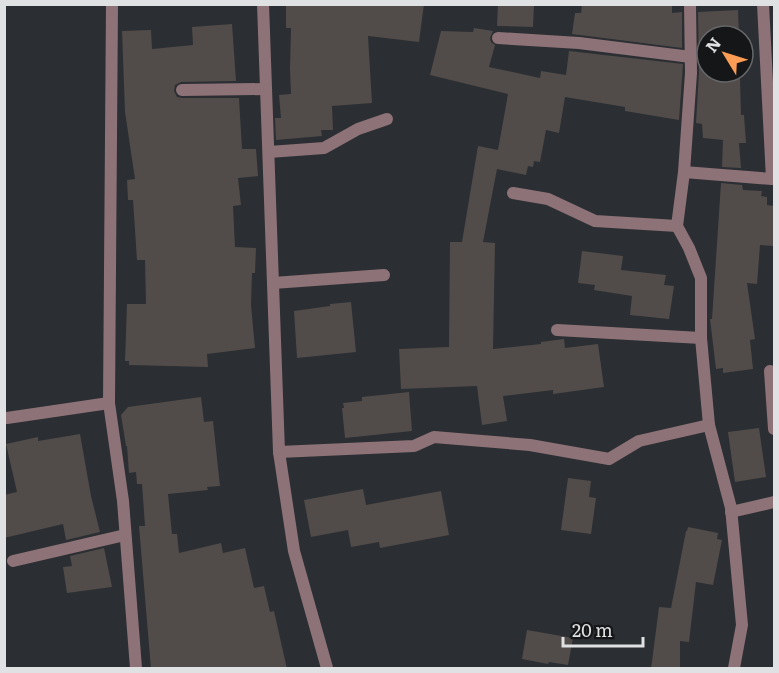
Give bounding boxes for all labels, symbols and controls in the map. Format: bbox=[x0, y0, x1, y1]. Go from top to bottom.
north arrow bbox=[695, 24, 755, 84]
text: N bbox=[699, 31, 726, 57]
scale bar bbox=[563, 610, 642, 648]
text: 20 m bbox=[572, 616, 613, 643]

